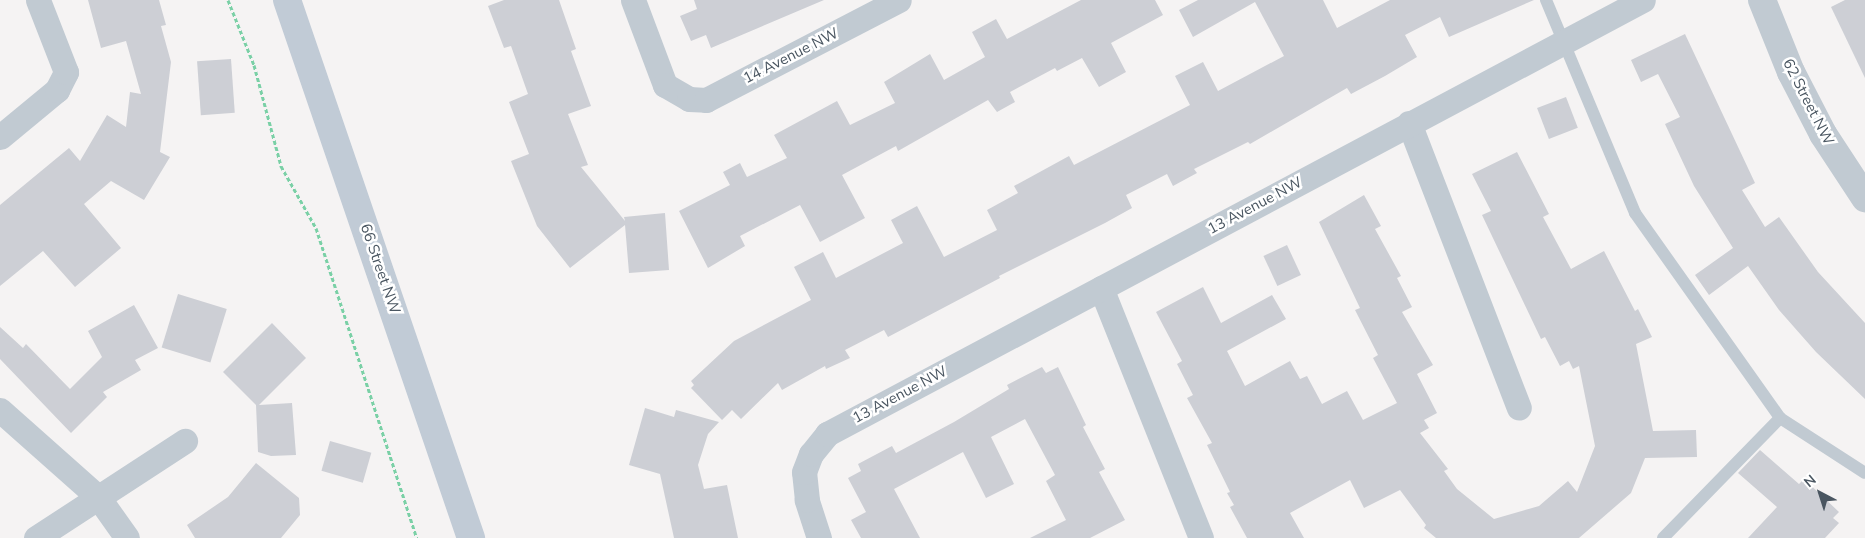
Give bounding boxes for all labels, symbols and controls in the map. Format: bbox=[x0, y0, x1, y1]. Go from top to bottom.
street label: 14 Avenue NW bbox=[740, 24, 842, 88]
street label: 62 Street NW bbox=[1779, 56, 1837, 148]
street label: 13 Avenue NW bbox=[1205, 174, 1305, 238]
street label: 66 Street NW bbox=[356, 222, 404, 316]
street label: 13 Avenue NW bbox=[850, 363, 950, 427]
north arrow bbox=[1795, 468, 1845, 518]
text: N bbox=[1800, 470, 1820, 492]

